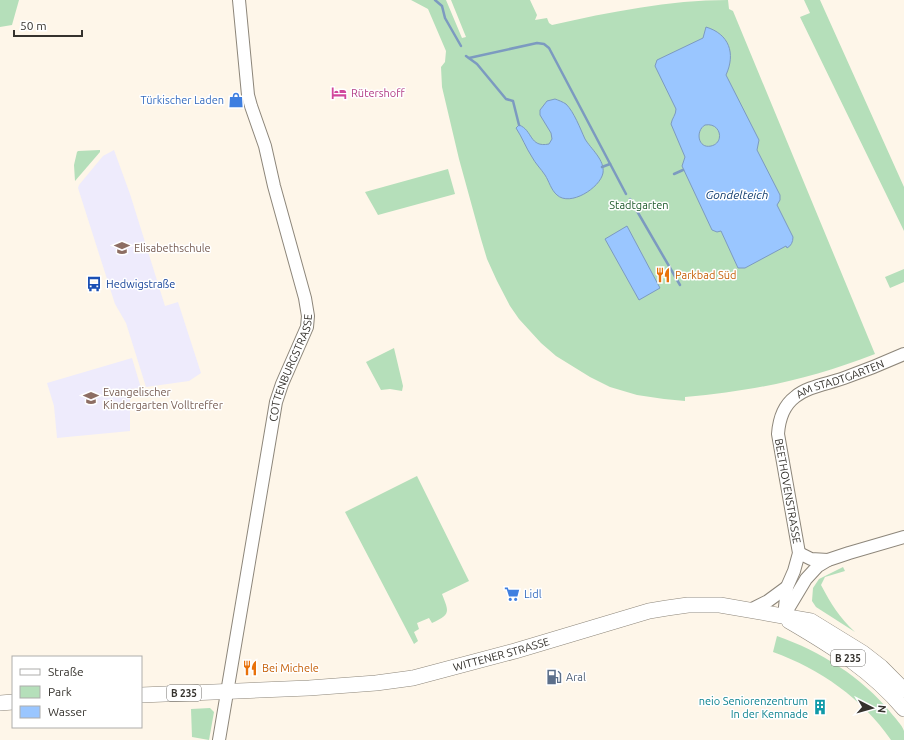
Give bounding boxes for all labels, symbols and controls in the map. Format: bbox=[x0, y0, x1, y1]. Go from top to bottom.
scale bar bbox=[14, 12, 82, 38]
text: 50 m bbox=[20, 19, 47, 32]
hotel icon: Rütershoff bbox=[330, 84, 348, 102]
place label: Rütershoff bbox=[351, 87, 405, 99]
shop icon: Türkischer Laden bbox=[227, 91, 245, 109]
place label: Türkischer Laden bbox=[141, 94, 224, 106]
water label: Gondelteich bbox=[705, 188, 769, 201]
park label: Stadtgarten bbox=[609, 199, 669, 211]
school or university icon: Elisabethschule bbox=[113, 239, 131, 257]
place label: Elisabethschule bbox=[134, 242, 211, 254]
restaurant icon: Parkbad Süd bbox=[654, 266, 672, 284]
place label: Parkbad Süd bbox=[675, 269, 736, 281]
bus stop icon: Hedwigstraße bbox=[85, 275, 103, 293]
place label: Hedwigstraße bbox=[106, 278, 175, 290]
street label: COTTENBURGSTRASSE bbox=[267, 313, 314, 423]
street label: AM STADTGARTEN bbox=[794, 357, 886, 400]
place label: Evangelischer Kindergarten Volltreffer bbox=[103, 386, 224, 411]
school or university icon: Evangelischer Kindergarten Volltreffer bbox=[82, 389, 100, 407]
street label: BEETHOVENSTRASSE bbox=[773, 437, 803, 545]
supermarket icon: Lidl bbox=[503, 585, 521, 603]
place label: Lidl bbox=[524, 588, 542, 600]
street label: WITTENER STRASSE bbox=[452, 635, 551, 673]
road number: B 235 bbox=[831, 650, 865, 666]
legend bbox=[12, 656, 142, 728]
restaurant icon: Bei Michele bbox=[241, 659, 259, 677]
place label: Bei Michele bbox=[262, 662, 319, 674]
text: Straße bbox=[48, 665, 84, 678]
fuel station icon: Aral bbox=[545, 668, 563, 686]
place label: Aral bbox=[566, 671, 586, 683]
text: Park bbox=[48, 685, 72, 698]
road number: B 235 bbox=[167, 685, 201, 701]
north arrow bbox=[852, 688, 892, 728]
place label: neio Seniorenzentrum In der Kemnade bbox=[699, 695, 808, 720]
building icon: neio Seniorenzentrum In der Kemnade bbox=[811, 698, 829, 716]
text: N bbox=[876, 704, 888, 714]
text: Wasser bbox=[48, 705, 87, 718]

